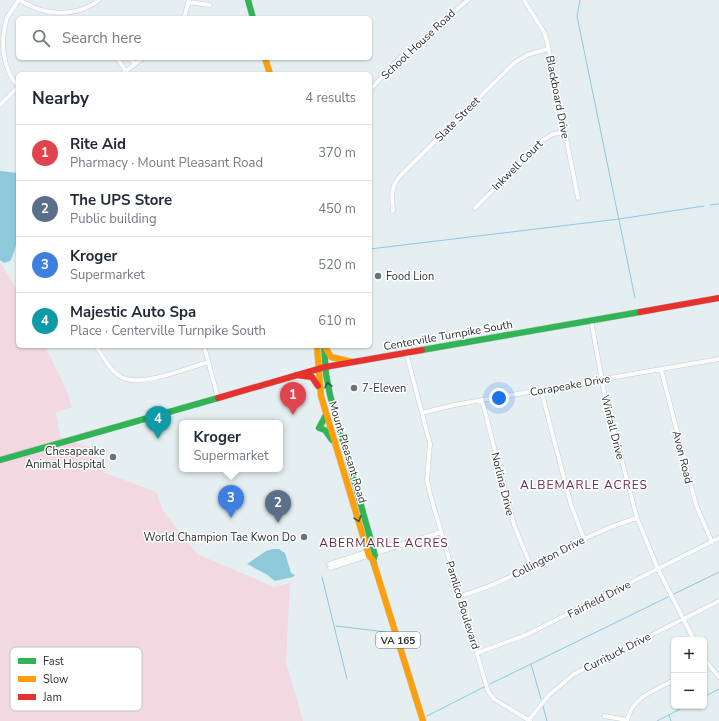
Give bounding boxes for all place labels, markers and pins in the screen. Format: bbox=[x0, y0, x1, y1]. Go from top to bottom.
place label: Food Lion bbox=[386, 269, 434, 284]
marker: Food Lion bbox=[373, 271, 383, 281]
place label: 7-Eleven bbox=[362, 381, 406, 396]
pin: 1 bbox=[280, 382, 306, 415]
marker: 7-Eleven bbox=[349, 383, 359, 393]
pin: 4 bbox=[145, 406, 171, 439]
place label: Chesapeake Animal Hospital bbox=[25, 444, 106, 472]
marker: Chesapeake Animal Hospital bbox=[108, 452, 118, 462]
pin: 3 bbox=[218, 485, 244, 518]
pin: 2 bbox=[265, 490, 291, 523]
place label: World Champion Tae Kwon Do bbox=[143, 530, 296, 545]
marker: World Champion Tae Kwon Do bbox=[299, 532, 309, 542]

